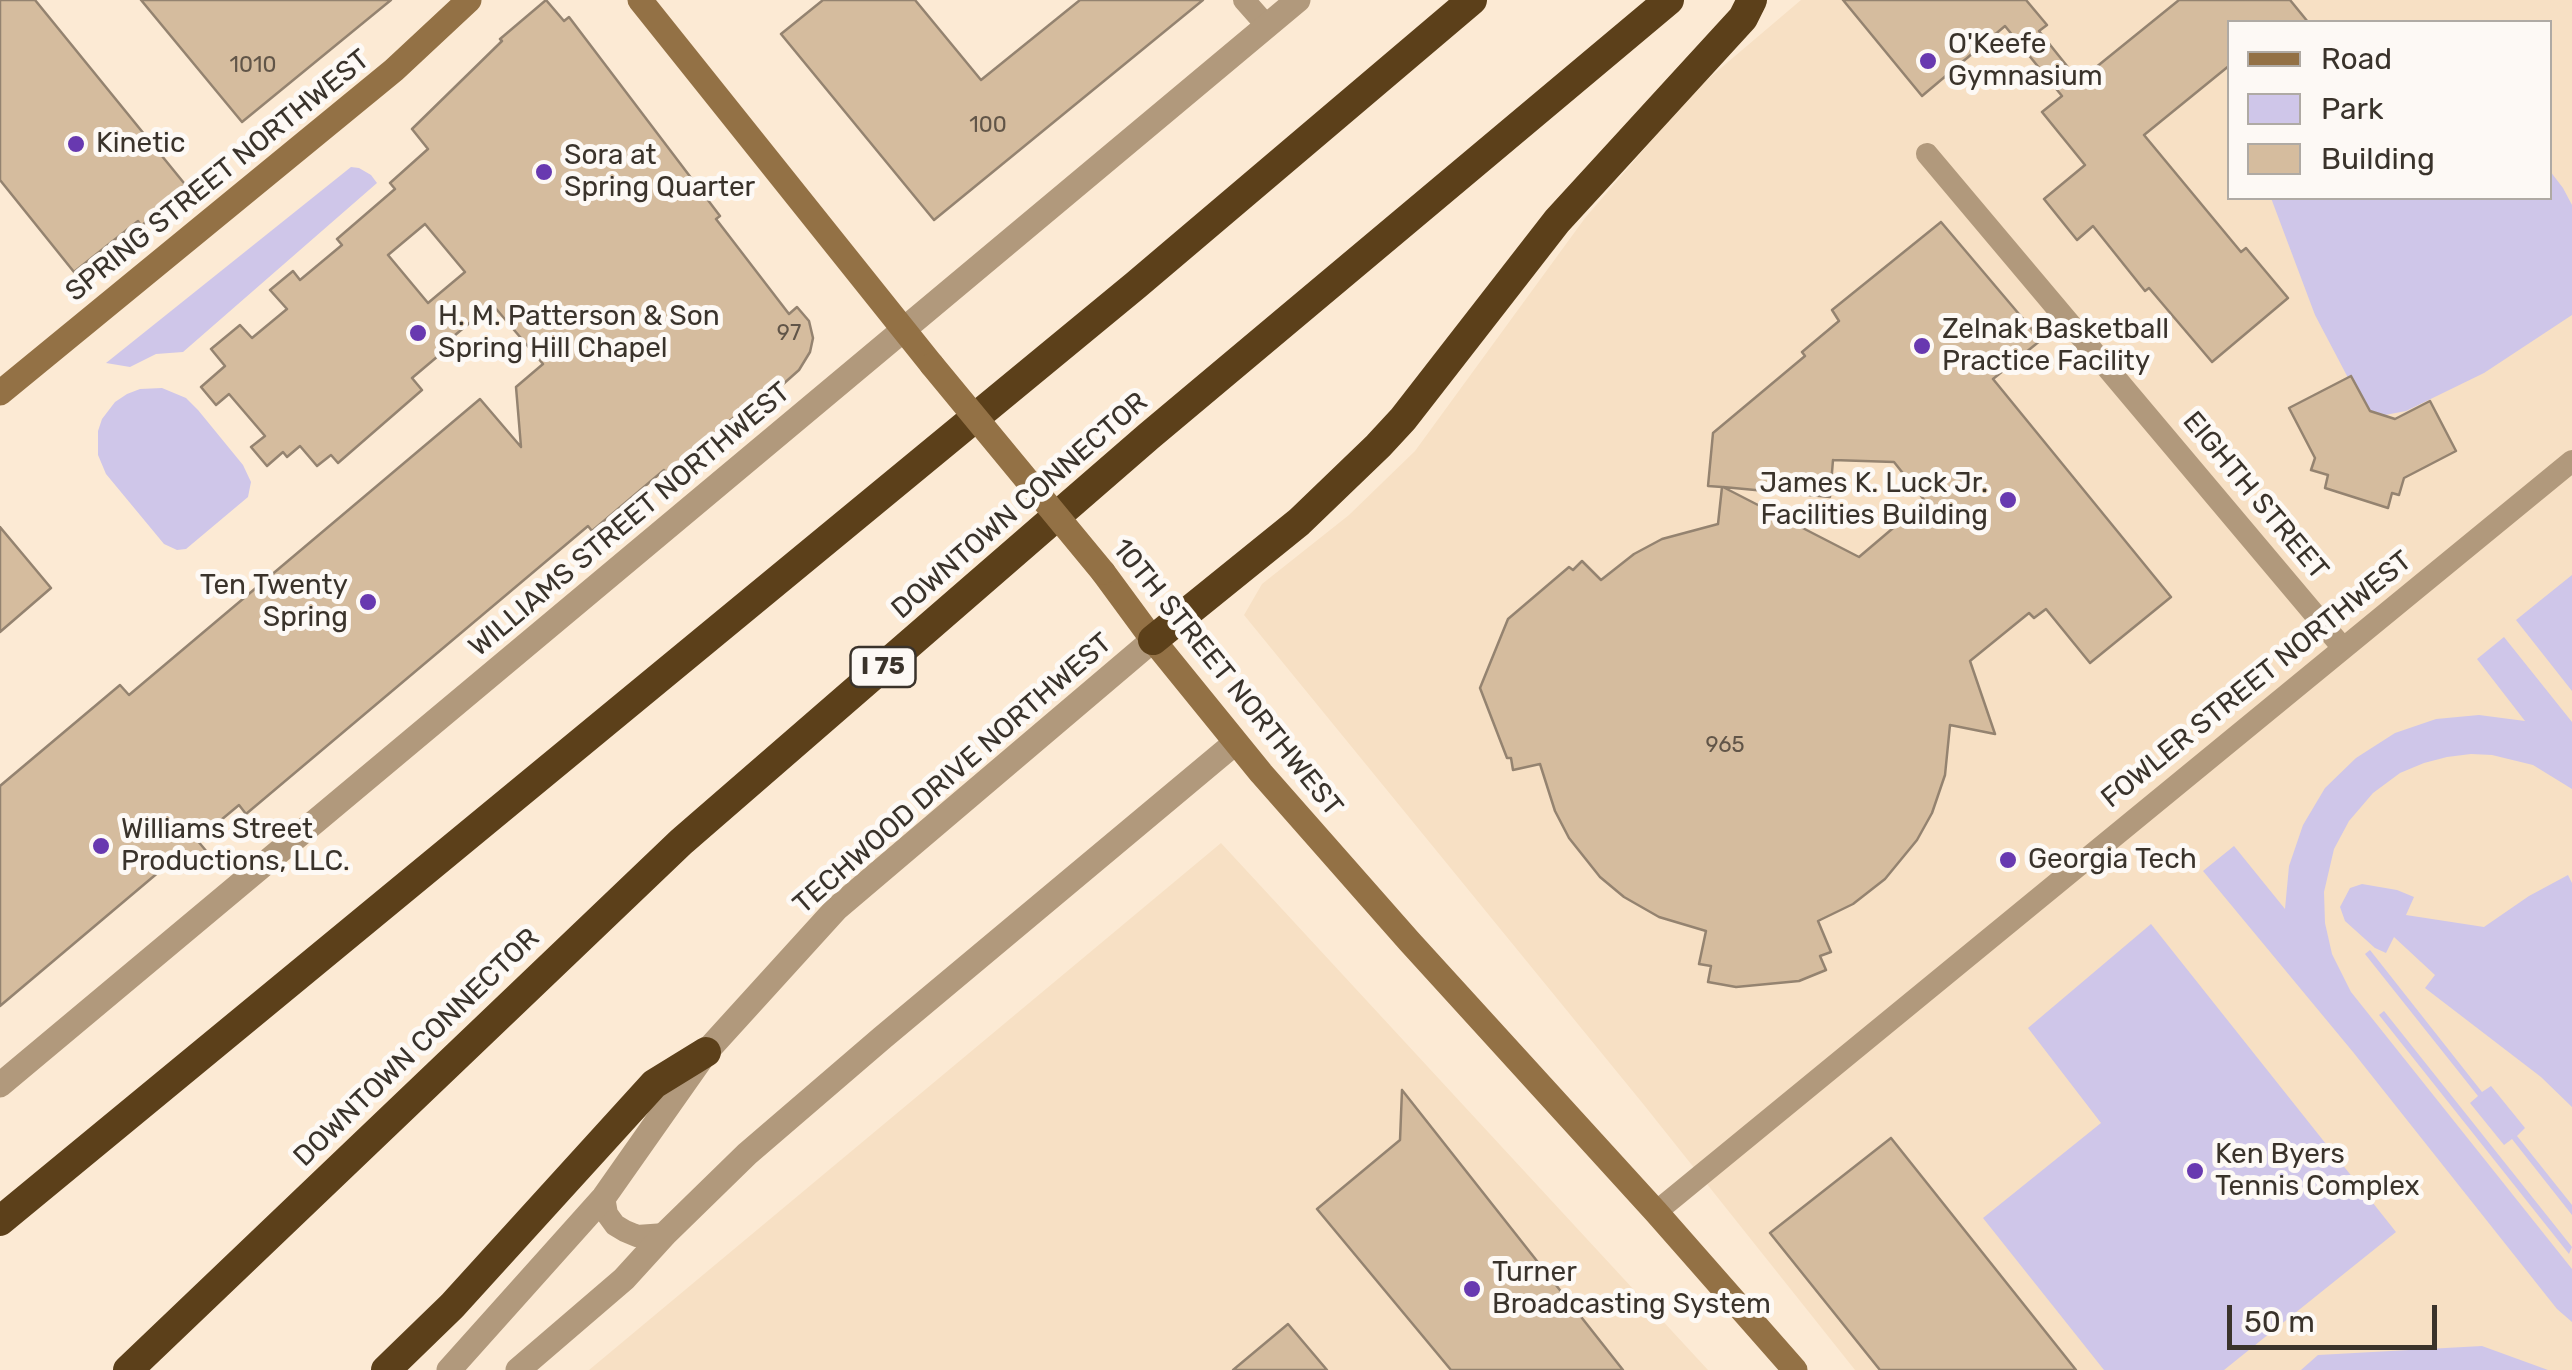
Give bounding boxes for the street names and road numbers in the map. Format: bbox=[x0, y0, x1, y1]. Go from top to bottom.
street label: SPRING STREET NORTHWEST bbox=[59, 43, 377, 309]
street label: WILLIAMS STREET NORTHWEST bbox=[463, 376, 797, 664]
street label: DOWNTOWN CONNECTOR bbox=[885, 386, 1155, 626]
street label: EIGHTH STREET bbox=[2175, 405, 2335, 587]
street label: 10TH STREET NORTHWEST bbox=[1105, 533, 1349, 823]
street label: FOWLER STREET NORTHWEST bbox=[2095, 544, 2419, 816]
street label: TECHWOOD DRIVE NORTHWEST bbox=[787, 627, 1119, 921]
road number: I 75 bbox=[850, 647, 916, 687]
street label: DOWNTOWN CONNECTOR bbox=[287, 922, 547, 1174]

